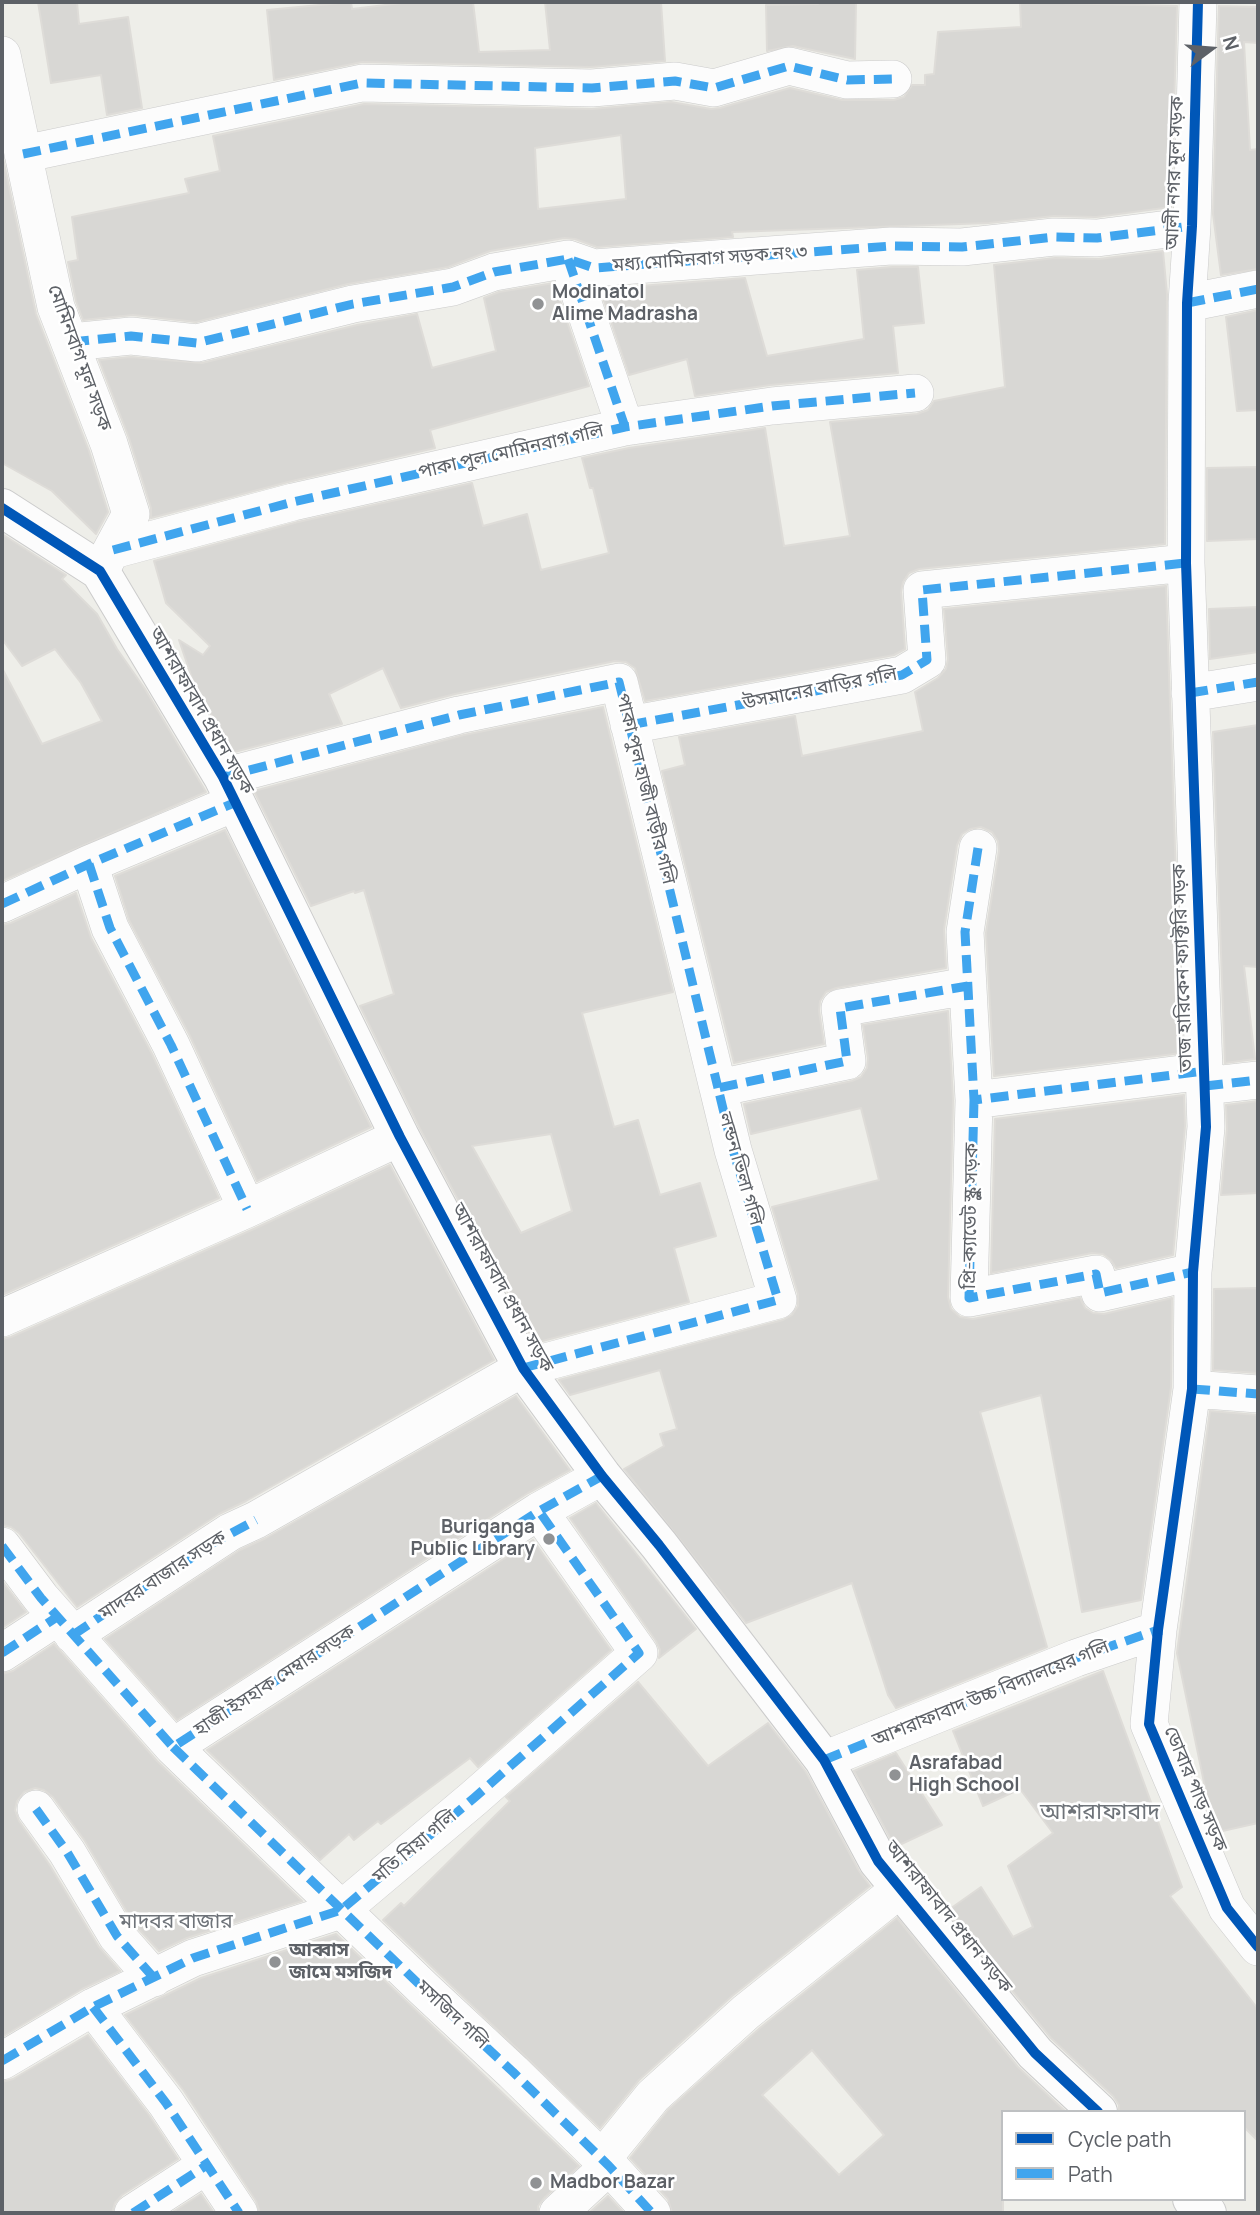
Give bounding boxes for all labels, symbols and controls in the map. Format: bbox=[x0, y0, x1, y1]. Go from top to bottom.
north arrow bbox=[1176, 14, 1246, 84]
text: N bbox=[1217, 33, 1246, 53]
street label: আলী নগর মূল সড়ক bbox=[1161, 96, 1189, 250]
street label: মধ্য মোমিনবাগ সড়ক নং ৩ bbox=[612, 241, 808, 277]
street label: মোমিনবাগ মূল সড়ক bbox=[42, 282, 116, 434]
place label: Modinatol Alime Madrasha bbox=[552, 282, 698, 326]
marker: Modinatol Alime Madrasha bbox=[530, 296, 546, 312]
street label: পাকা পুল মোমিনবাগ গলি bbox=[416, 420, 606, 484]
street label: আশরাফাবাদ প্রধান সড়ক bbox=[144, 623, 258, 799]
street label: উসমানের বাড়ির গলি bbox=[741, 663, 899, 715]
street label: পাকা পুল হাজী বাড়ীর গলি bbox=[610, 691, 680, 887]
street label: তাজ হারিকেন ফ্যাক্টরি সড়ক bbox=[1168, 863, 1198, 1073]
street label: লন্ডন ভিলা গলি bbox=[713, 1110, 767, 1228]
street label: প্রি-ক্যাডেট স্কুল সড়ক bbox=[958, 1143, 984, 1289]
street label: আশরাফাবাদ প্রধান সড়ক bbox=[446, 1200, 558, 1376]
place label: Buriganga Public Library bbox=[411, 1517, 535, 1561]
street label: মাদবর বাজার সড়ক bbox=[95, 1526, 231, 1626]
marker: Buriganga Public Library bbox=[541, 1531, 557, 1547]
street label: হাজী ইসহাক মেম্বার সড়ক bbox=[190, 1620, 360, 1742]
street label: আশরাফাবাদ উচ্চ বিদ্যালয়ের গলি bbox=[869, 1636, 1113, 1752]
street label: ডোবার পাড় সড়ক bbox=[1158, 1723, 1232, 1855]
place label: Asrafabad High School bbox=[909, 1753, 1020, 1797]
marker: Asrafabad High School bbox=[887, 1767, 903, 1783]
district label: আশরাফাবাদ bbox=[1040, 1799, 1160, 1827]
street label: মতি মিয়া গলি bbox=[368, 1805, 462, 1889]
street label: আশরাফাবাদ প্রধান সড়ক bbox=[879, 1836, 1017, 1998]
district label: মাদবর বাজার bbox=[119, 1909, 233, 1935]
place label: আব্বাস জামে মসজিদ bbox=[289, 1940, 392, 1984]
marker: আব্বাস জামে মসজিদ bbox=[267, 1954, 283, 1970]
street label: মসজিদ গলি bbox=[411, 1976, 493, 2054]
legend bbox=[1001, 2110, 1246, 2201]
text: Cycle path bbox=[1068, 2125, 1171, 2153]
text: Path bbox=[1068, 2160, 1113, 2188]
place label: Madbor Bazar bbox=[550, 2172, 675, 2194]
marker: Madbor Bazar bbox=[528, 2175, 544, 2191]

